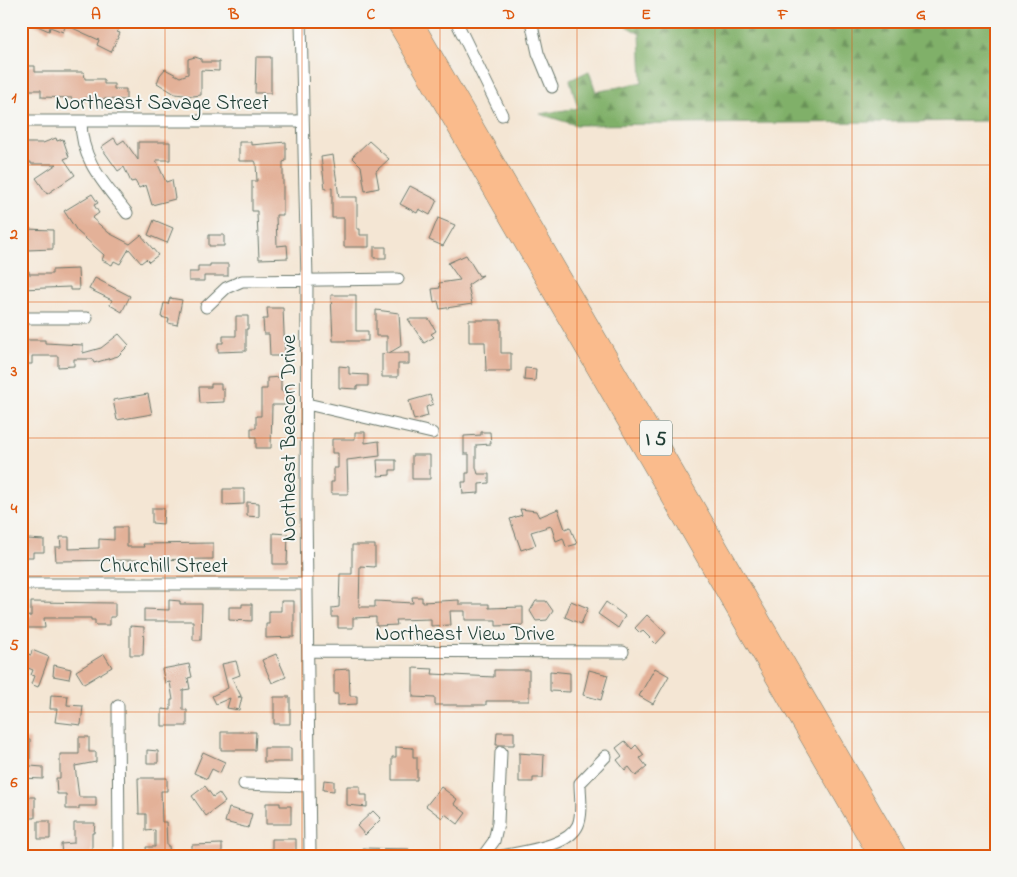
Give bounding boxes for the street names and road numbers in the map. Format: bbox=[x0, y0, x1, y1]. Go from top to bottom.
street label: Northeast Savage Street bbox=[55, 89, 269, 121]
street label: Northeast Beacon Drive bbox=[275, 334, 305, 541]
road number: I 5 bbox=[640, 420, 672, 456]
street label: Churchill Street bbox=[100, 552, 228, 582]
street label: Northeast View Drive bbox=[375, 620, 555, 650]

